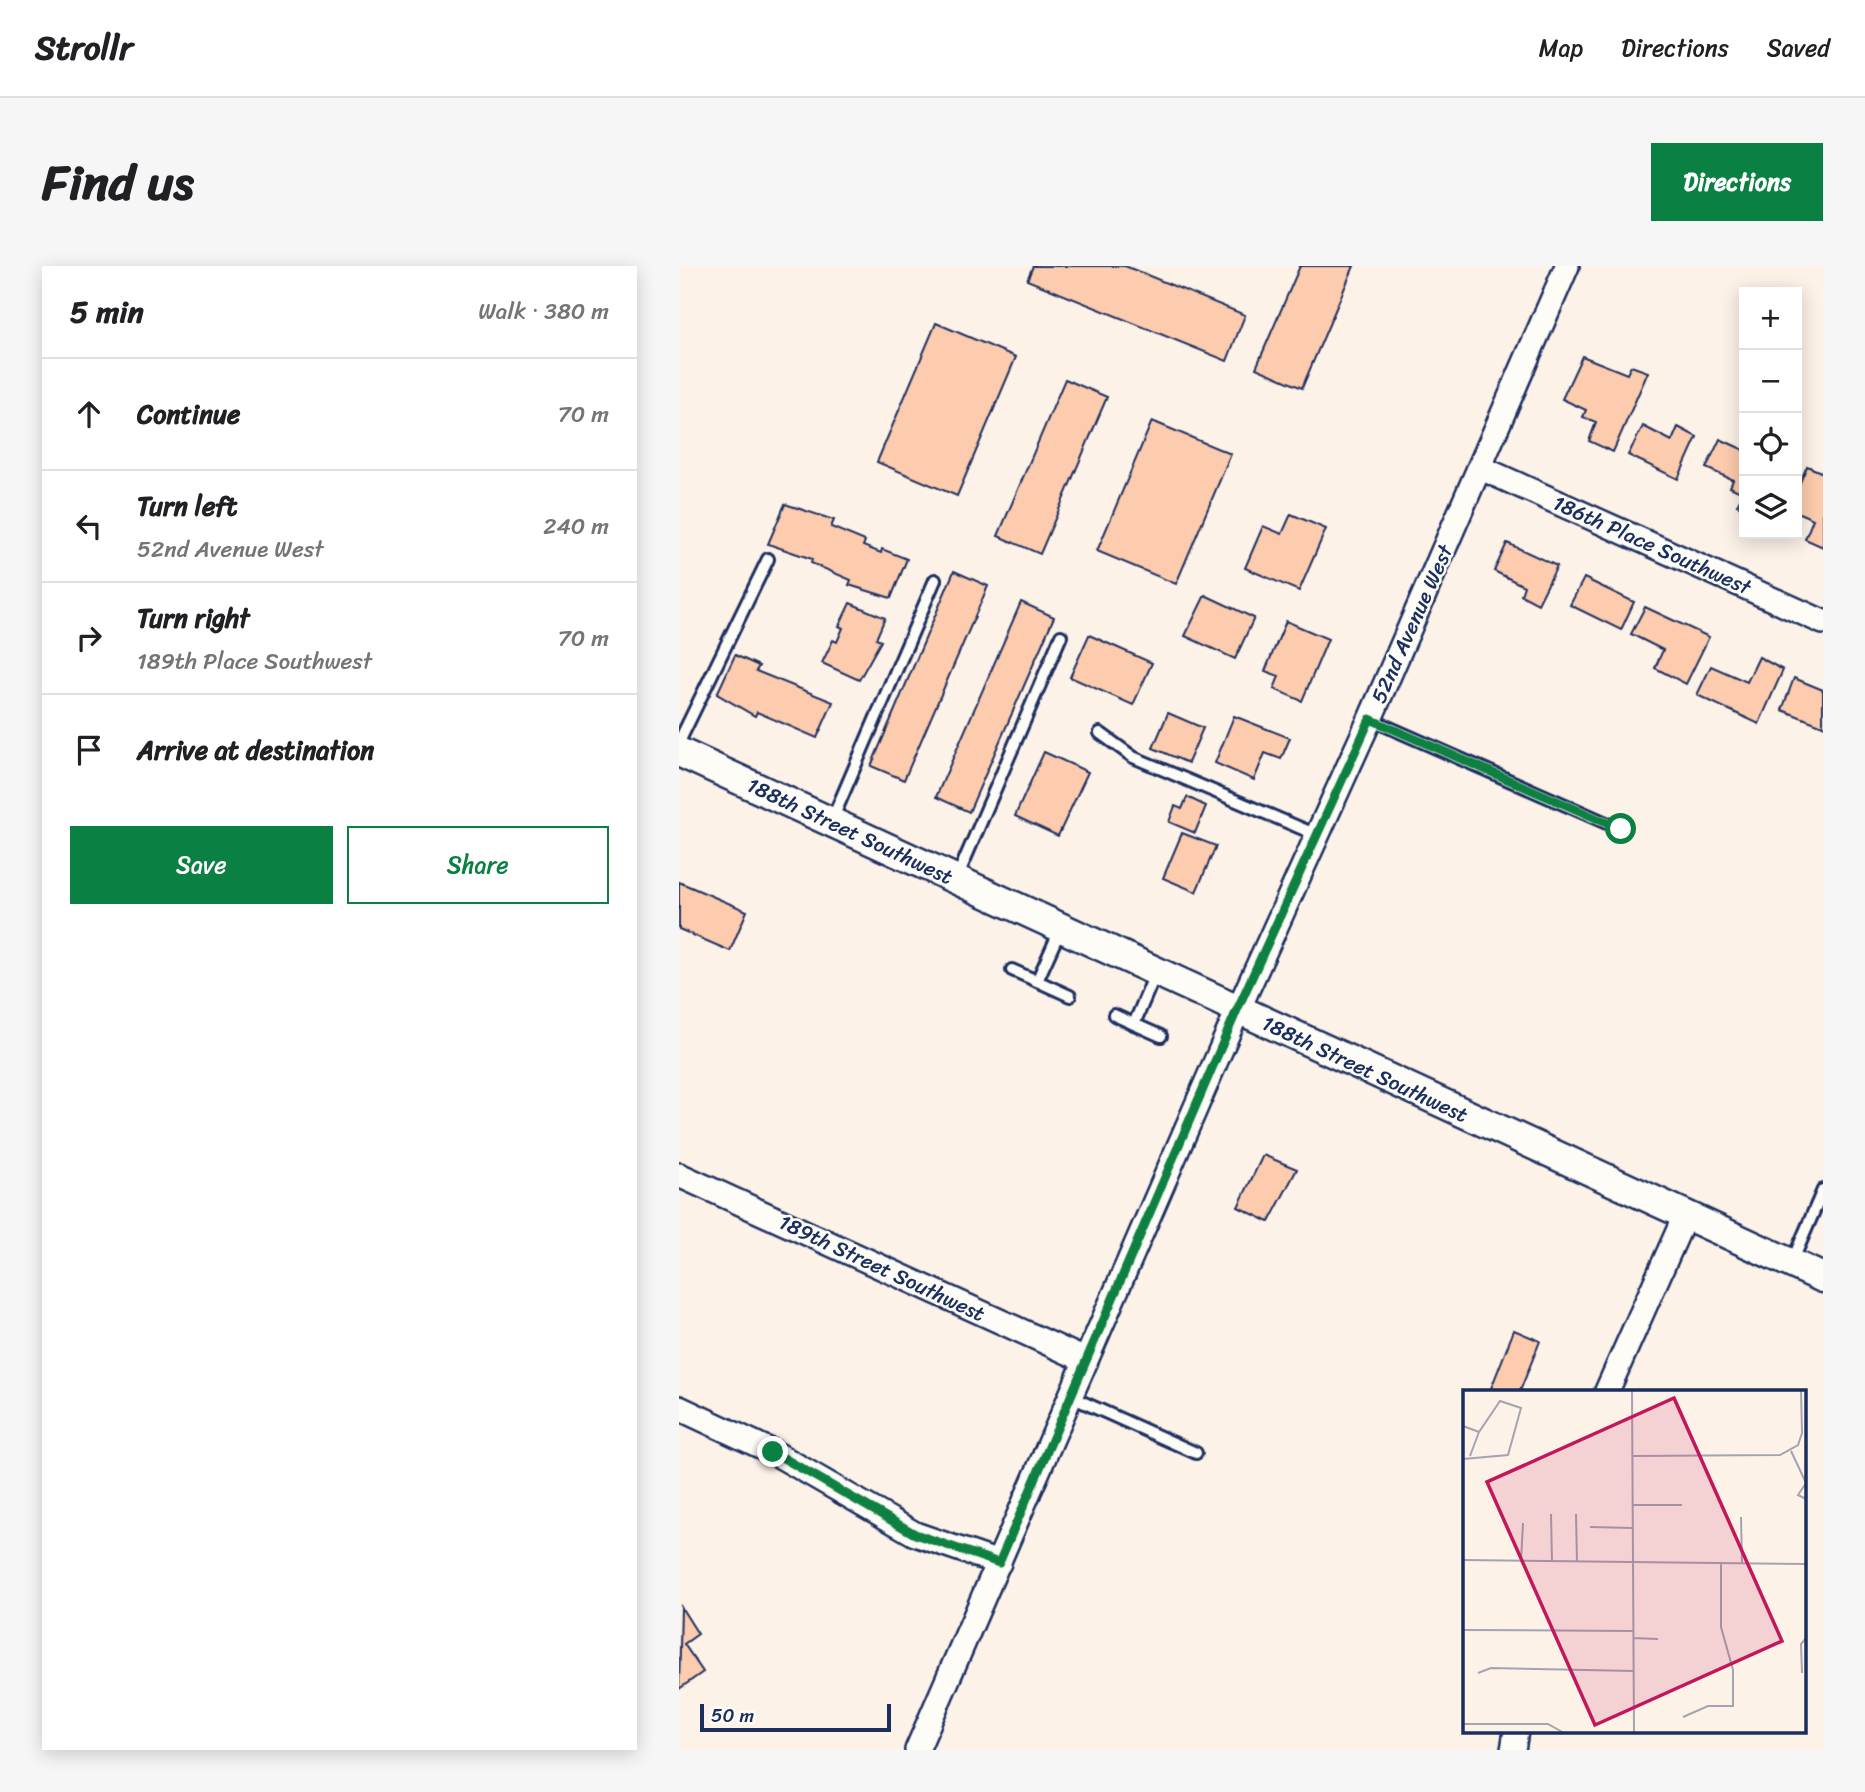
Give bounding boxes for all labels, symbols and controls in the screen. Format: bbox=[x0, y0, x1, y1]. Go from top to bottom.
text: Strollr bbox=[35, 19, 133, 77]
text: Map bbox=[1539, 27, 1583, 69]
text: Directions bbox=[1621, 27, 1729, 69]
text: Saved bbox=[1767, 27, 1830, 69]
text: Find us bbox=[42, 139, 194, 226]
button: Directions bbox=[1651, 143, 1823, 221]
text: 5 min bbox=[70, 285, 144, 339]
map controls bbox=[1739, 287, 1802, 539]
button: + bbox=[1739, 287, 1802, 350]
text: Walk · 380 m bbox=[478, 291, 609, 332]
button: − bbox=[1739, 350, 1802, 413]
text: Continue bbox=[137, 391, 240, 437]
text: 70 m bbox=[558, 394, 609, 435]
icon: ahead bbox=[70, 395, 108, 433]
button: locate bbox=[1739, 413, 1802, 476]
button: layers bbox=[1739, 476, 1802, 539]
text: Turn left bbox=[137, 483, 237, 529]
street label: 186th Place Southwest bbox=[1547, 484, 1759, 606]
text: 240 m bbox=[543, 506, 609, 547]
icon: left bbox=[70, 507, 108, 545]
text: 52nd Avenue West bbox=[137, 529, 324, 570]
street label: 52nd Avenue West bbox=[1360, 537, 1465, 710]
text: Turn right bbox=[137, 595, 250, 641]
text: 70 m bbox=[558, 618, 609, 659]
icon: right bbox=[70, 619, 108, 657]
text: 189th Place Southwest bbox=[137, 641, 372, 682]
text: Arrive at destination bbox=[137, 727, 374, 773]
icon: arrive bbox=[70, 731, 108, 769]
street label: 188th Street Southwest bbox=[741, 766, 959, 896]
route start bbox=[1605, 813, 1636, 844]
button: Save bbox=[70, 826, 333, 904]
button: Share bbox=[347, 826, 609, 904]
street label: 188th Street Southwest bbox=[1256, 1004, 1474, 1134]
street label: 189th Street Southwest bbox=[772, 1203, 992, 1333]
inset map bbox=[1463, 1390, 1805, 1732]
route end bbox=[757, 1436, 788, 1467]
text: 50 m bbox=[711, 1699, 754, 1732]
scale bar bbox=[700, 1701, 891, 1733]

